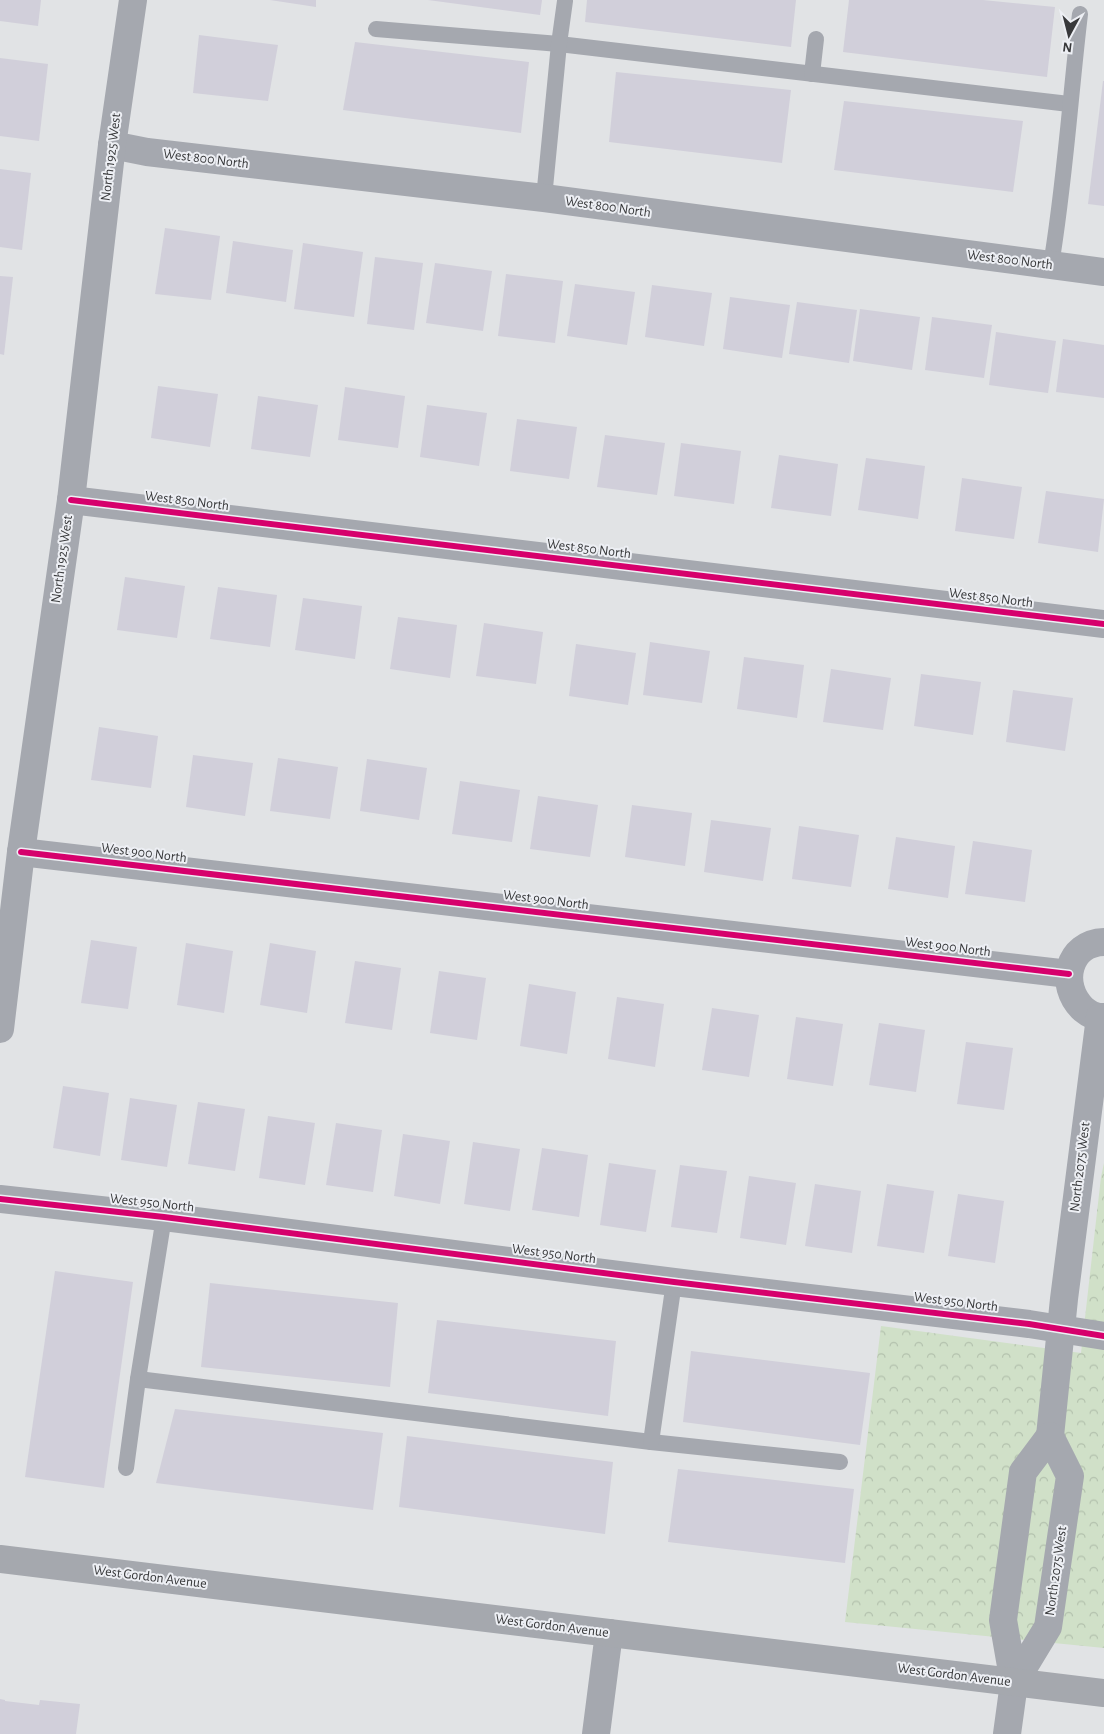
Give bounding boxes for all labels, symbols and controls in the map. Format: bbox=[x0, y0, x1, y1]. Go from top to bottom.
north arrow bbox=[1044, 10, 1094, 60]
text: N bbox=[1062, 39, 1073, 54]
street label: North 1925 West bbox=[99, 112, 123, 202]
street label: West 800 North bbox=[162, 147, 250, 171]
street label: West 800 North bbox=[564, 194, 652, 220]
street label: West 800 North bbox=[966, 248, 1054, 272]
street label: West 850 North bbox=[144, 489, 230, 513]
street label: North 1925 West bbox=[49, 514, 75, 604]
street label: West 850 North bbox=[546, 537, 632, 561]
street label: West 850 North bbox=[948, 586, 1034, 610]
street label: West 900 North bbox=[100, 841, 188, 865]
street label: West 900 North bbox=[502, 888, 590, 912]
street label: West 900 North bbox=[904, 935, 992, 959]
street label: North 2075 West bbox=[1068, 1121, 1093, 1213]
street label: West 950 North bbox=[109, 1192, 195, 1214]
street label: West 950 North bbox=[511, 1242, 597, 1266]
street label: West 950 North bbox=[913, 1290, 999, 1314]
street label: North 2075 West bbox=[1043, 1525, 1069, 1617]
street label: West Gordon Avenue bbox=[93, 1563, 207, 1591]
street label: West Gordon Avenue bbox=[495, 1612, 609, 1640]
street label: West Gordon Avenue bbox=[897, 1661, 1011, 1689]

